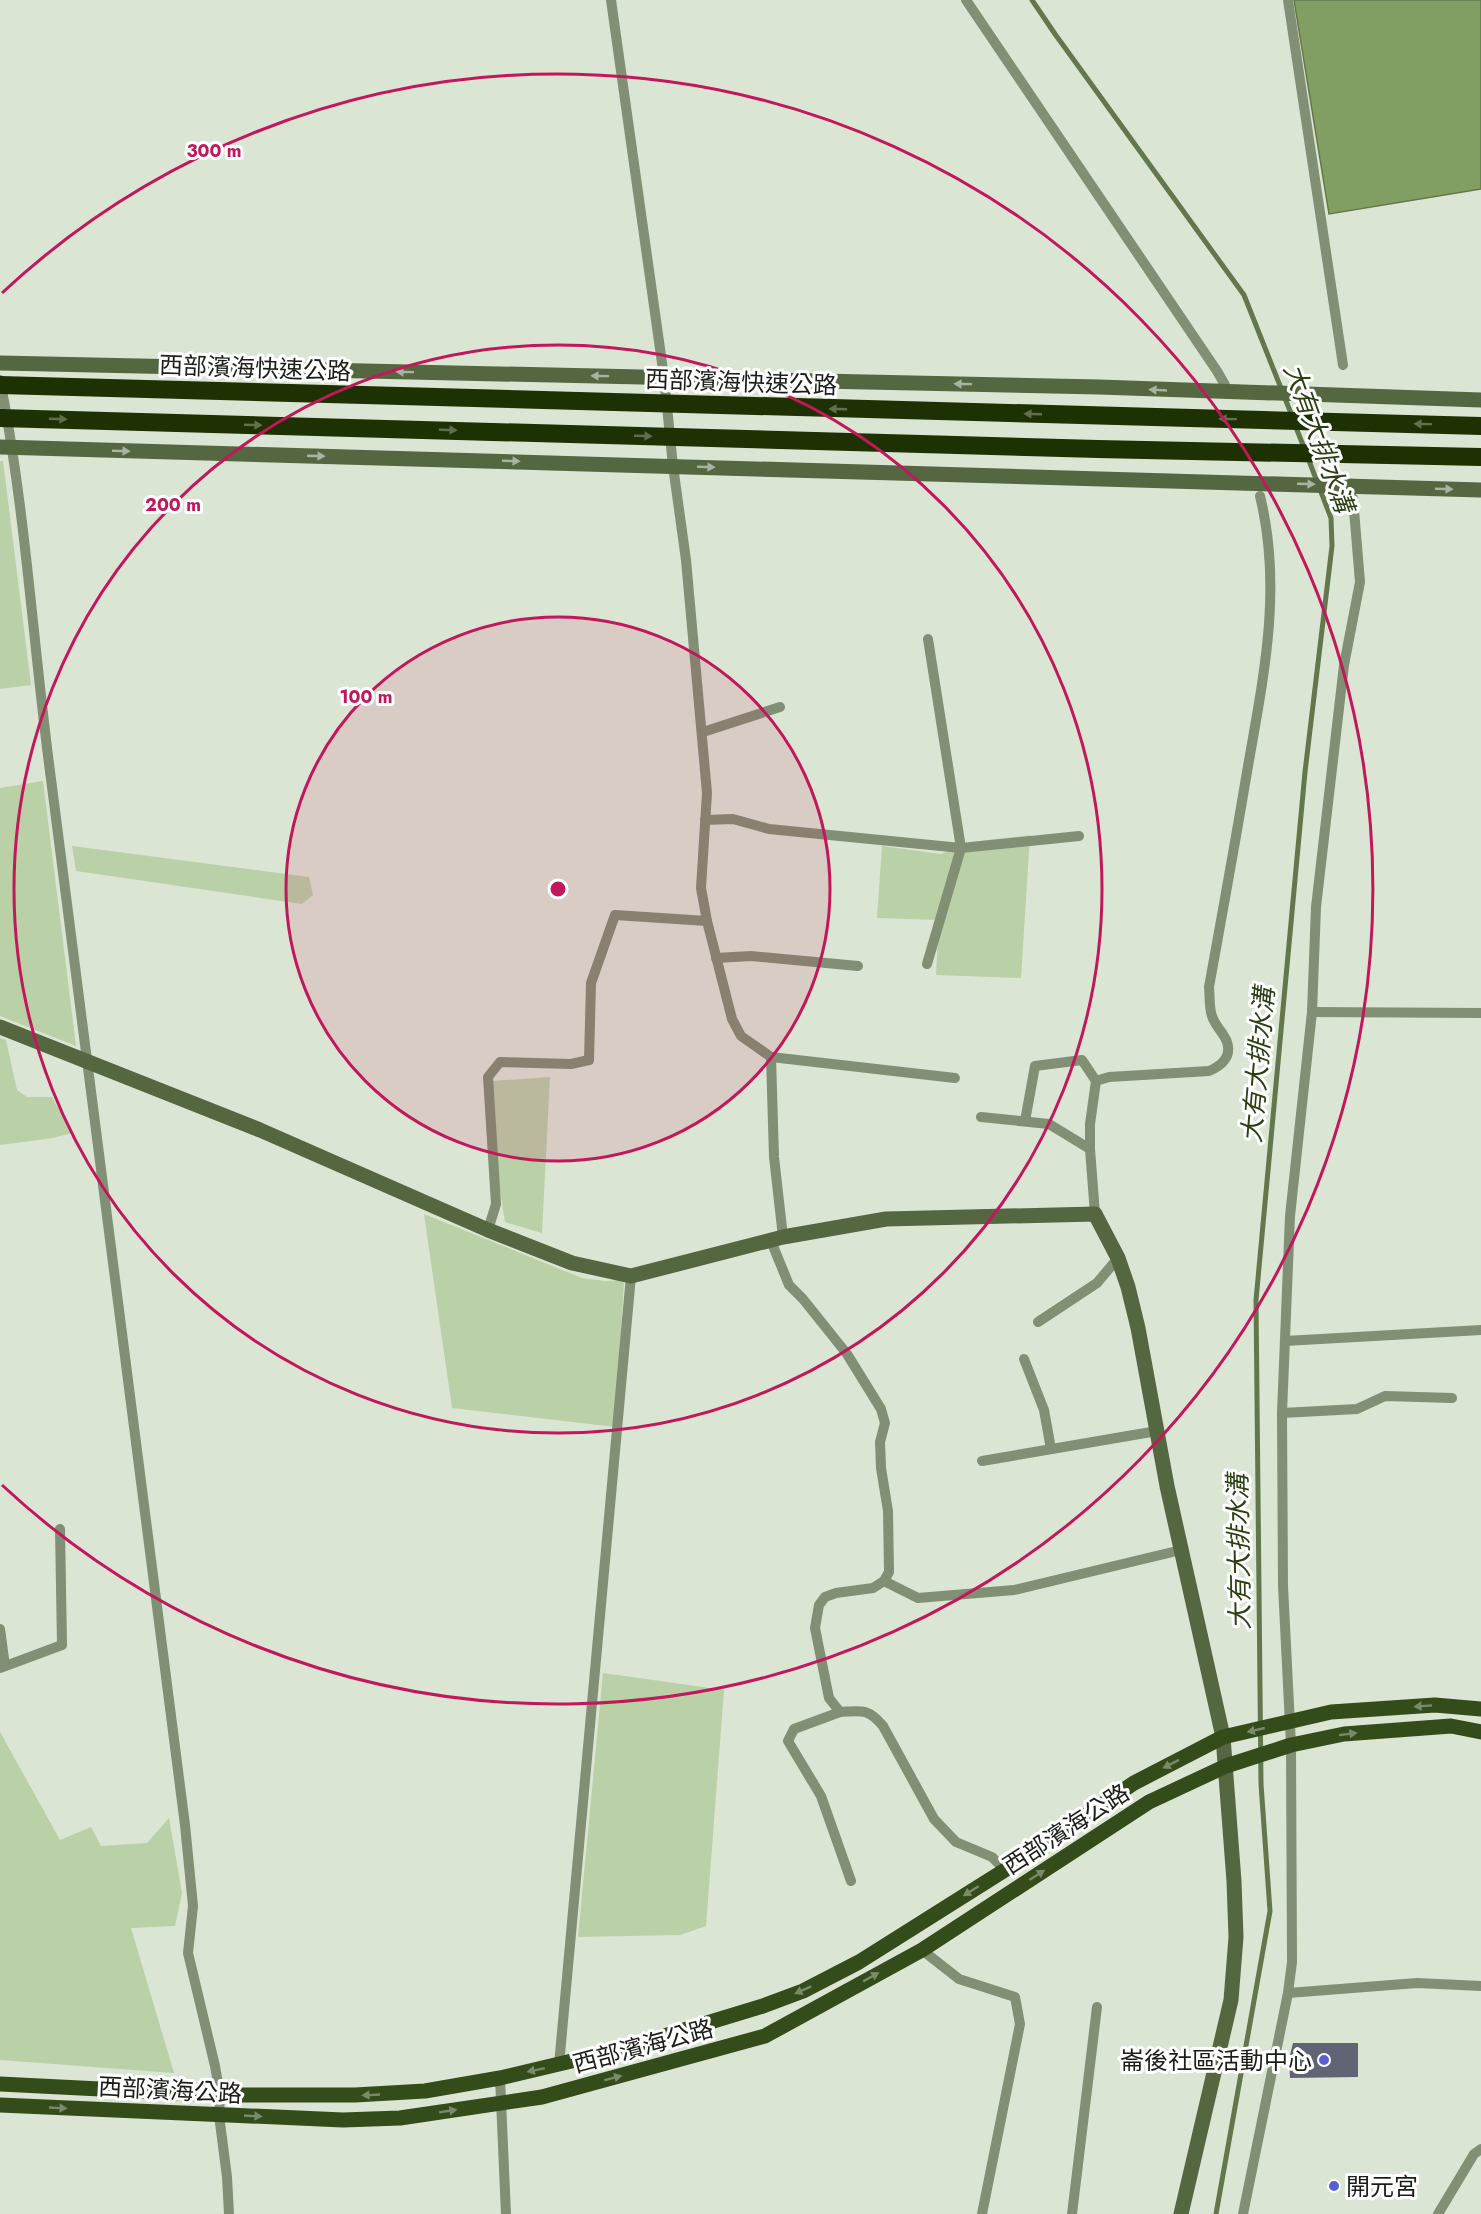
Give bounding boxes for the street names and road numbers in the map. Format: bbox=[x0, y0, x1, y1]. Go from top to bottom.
street label: 西部濱海快速公路 bbox=[158, 347, 352, 389]
street label: 西部濱海快速公路 bbox=[644, 361, 838, 403]
street label: 西部濱海公路 bbox=[996, 1775, 1136, 1883]
street label: 西部濱海公路 bbox=[569, 2010, 717, 2082]
street label: 西部濱海公路 bbox=[97, 2069, 243, 2111]

